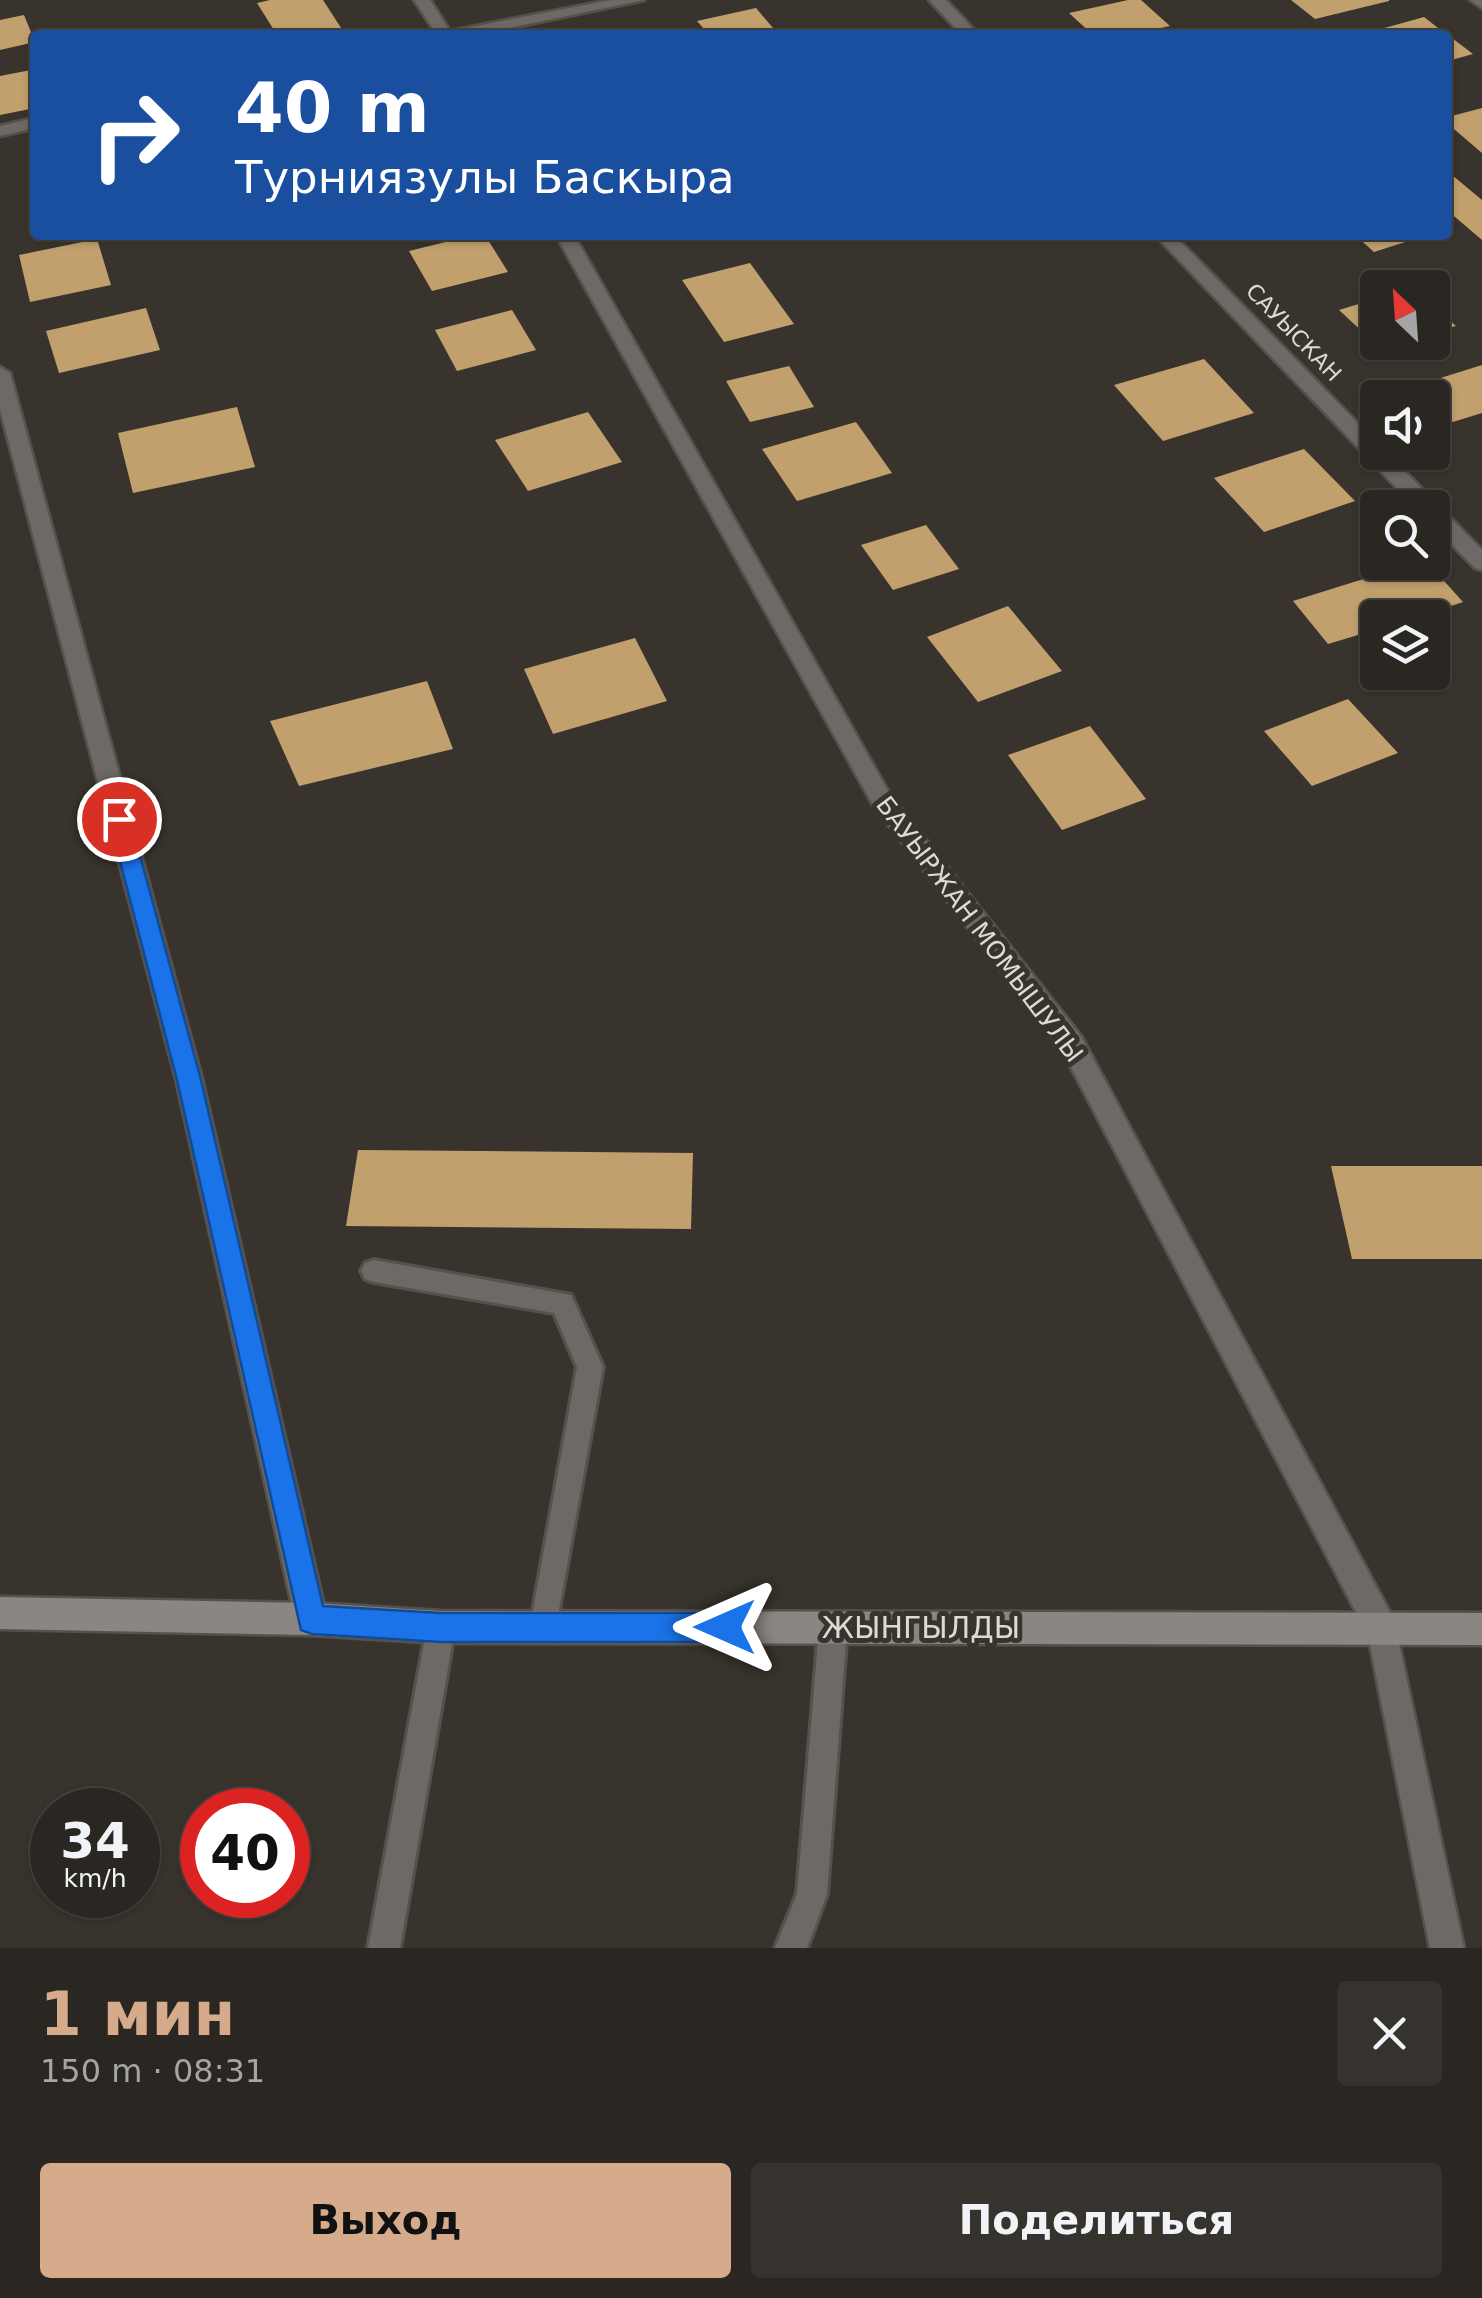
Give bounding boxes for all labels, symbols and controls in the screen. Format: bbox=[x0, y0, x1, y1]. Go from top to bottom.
text: 40 m bbox=[235, 67, 430, 149]
icon: right bbox=[70, 70, 200, 200]
text: Турниязулы Баскыра bbox=[235, 151, 735, 204]
north arrow bbox=[1360, 270, 1450, 360]
map controls bbox=[1360, 270, 1450, 690]
street label: САУЫСКАН bbox=[1241, 278, 1346, 386]
button: sound bbox=[1360, 380, 1450, 470]
button: search bbox=[1360, 490, 1450, 580]
button: layers bbox=[1360, 600, 1450, 690]
pin bbox=[77, 777, 162, 862]
street label: БАУЫРЖАН МОМЫШУЛЫ bbox=[870, 791, 1089, 1068]
icon: arrive bbox=[92, 792, 147, 847]
position arrow bbox=[673, 1575, 777, 1679]
street label: ЖЫНГЫЛДЫ bbox=[822, 1610, 1020, 1645]
speed limit sign: 40 bbox=[180, 1788, 310, 1918]
text: 34 bbox=[60, 1812, 130, 1870]
text: km/h bbox=[63, 1864, 127, 1893]
text: 1 мин bbox=[40, 1979, 235, 2049]
button: close bbox=[1337, 1981, 1442, 2086]
text: 150 m · 08:31 bbox=[40, 2052, 265, 2090]
button: Выход bbox=[40, 2163, 731, 2278]
button: Поделиться bbox=[751, 2163, 1442, 2278]

